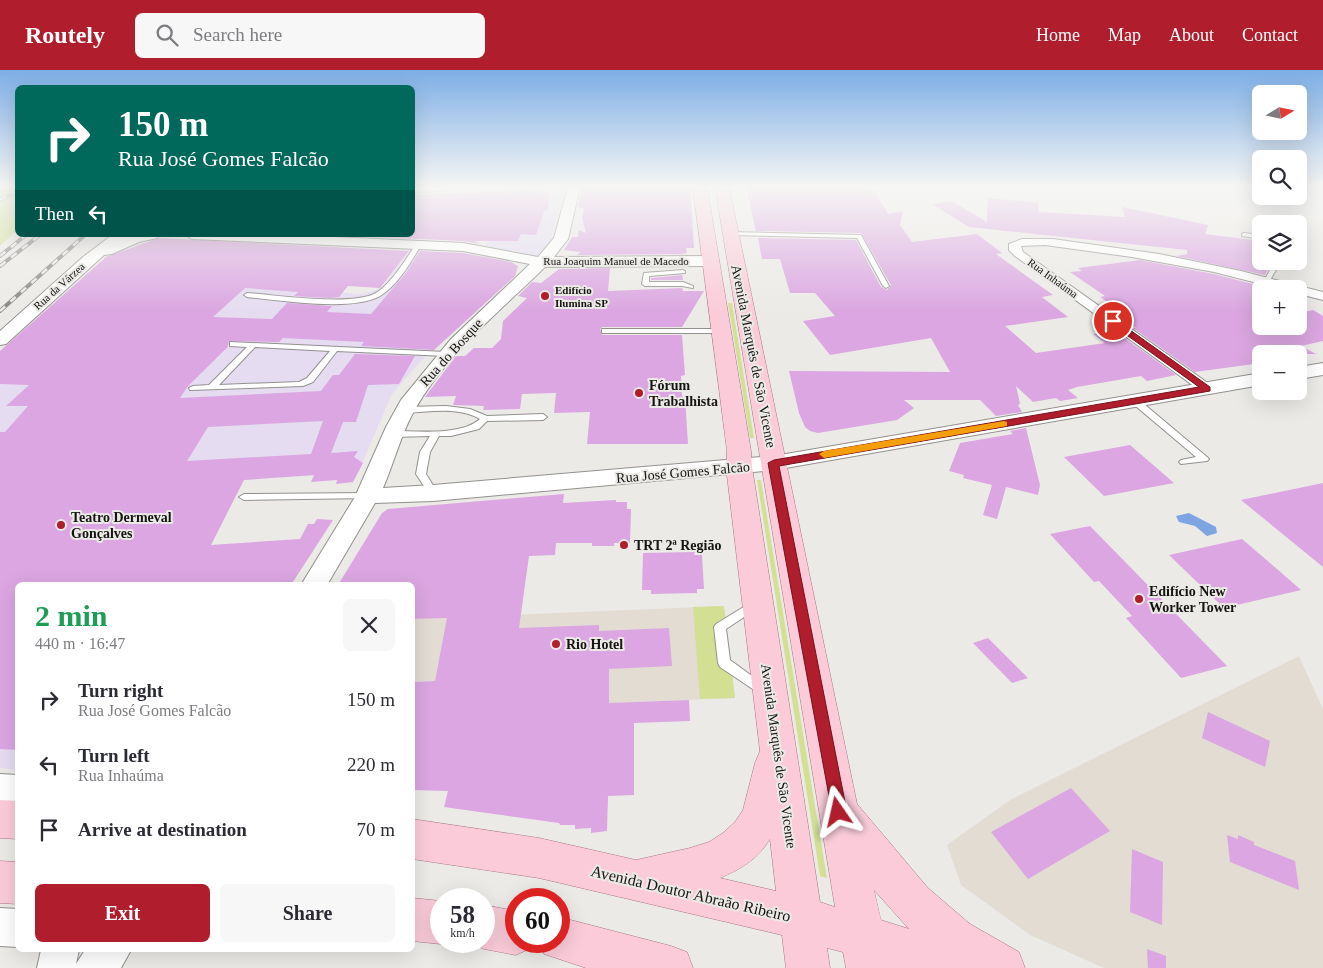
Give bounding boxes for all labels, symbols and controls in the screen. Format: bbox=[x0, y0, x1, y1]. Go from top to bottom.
search box bbox=[135, 13, 485, 58]
icon: search bbox=[153, 21, 181, 49]
text: Routely bbox=[25, 22, 105, 48]
text: Search here bbox=[193, 24, 282, 45]
text: Home bbox=[1036, 25, 1080, 45]
text: Map bbox=[1108, 25, 1141, 45]
text: About bbox=[1169, 25, 1214, 45]
text: Contact bbox=[1242, 25, 1298, 45]
north arrow bbox=[1252, 85, 1308, 140]
map controls bbox=[1252, 85, 1307, 400]
icon: right bbox=[35, 105, 100, 170]
text: 150 m bbox=[118, 105, 208, 144]
text: Rua José Gomes Falcão bbox=[118, 146, 329, 171]
button: search bbox=[1252, 150, 1307, 205]
icon: left bbox=[84, 200, 112, 228]
text: Then bbox=[35, 203, 74, 224]
button: layers bbox=[1252, 215, 1307, 270]
street label: Rua Joaquim Manuel de Macedo bbox=[543, 255, 689, 267]
street label: Rua Inhaúma bbox=[1026, 256, 1080, 300]
street label: Rua da Várzea bbox=[31, 260, 87, 312]
street label: Avenida Marquês de São Vicente bbox=[728, 263, 779, 449]
button: + bbox=[1252, 280, 1307, 335]
place label: Edifício Ilumina SP bbox=[555, 284, 608, 309]
marker: Edifício Ilumina SP bbox=[539, 290, 551, 302]
pin bbox=[1092, 300, 1134, 342]
icon: arrive bbox=[1099, 307, 1127, 335]
street label: Rua do Bosque bbox=[417, 316, 486, 389]
button: − bbox=[1252, 345, 1307, 400]
place label: Fórum Trabalhista bbox=[649, 378, 718, 409]
marker: Fórum Trabalhista bbox=[633, 387, 645, 399]
street label: Rua José Gomes Falcão bbox=[616, 459, 751, 486]
place label: Teatro Dermeval Gonçalves bbox=[71, 510, 172, 541]
marker: Teatro Dermeval Gonçalves bbox=[55, 519, 67, 531]
place label: TRT 2ª Região bbox=[634, 538, 721, 553]
marker: TRT 2ª Região bbox=[618, 539, 630, 551]
place label: Edifício New Worker Tower bbox=[1149, 584, 1236, 615]
marker: Edifício New Worker Tower bbox=[1133, 593, 1145, 605]
text: 2 min bbox=[35, 599, 108, 632]
button: close bbox=[343, 599, 395, 651]
text: 440 m · 16:47 bbox=[35, 635, 125, 652]
place label: Rio Hotel bbox=[566, 637, 623, 652]
marker: Rio Hotel bbox=[550, 638, 562, 650]
street label: Avenida Marquês de São Vicente bbox=[758, 663, 799, 849]
text: Turn right bbox=[78, 680, 163, 701]
icon: right bbox=[35, 686, 63, 714]
text: 150 m bbox=[347, 689, 395, 710]
text: Rua José Gomes Falcão bbox=[78, 702, 231, 719]
text: Turn left bbox=[78, 745, 150, 766]
icon: left bbox=[35, 751, 63, 779]
text: 220 m bbox=[347, 754, 395, 775]
text: Rua Inhaúma bbox=[78, 767, 164, 784]
position arrow bbox=[811, 785, 863, 837]
icon: arrive bbox=[35, 816, 63, 844]
text: Arrive at destination bbox=[78, 819, 247, 840]
text: 70 m bbox=[356, 819, 395, 840]
street label: Avenida Doutor Abraão Ribeiro bbox=[589, 862, 792, 925]
button: Exit bbox=[35, 884, 210, 942]
button: Share bbox=[220, 884, 395, 942]
speed limit sign: 60 bbox=[505, 888, 570, 953]
text: 58 bbox=[450, 901, 475, 928]
text: km/h bbox=[450, 926, 475, 940]

